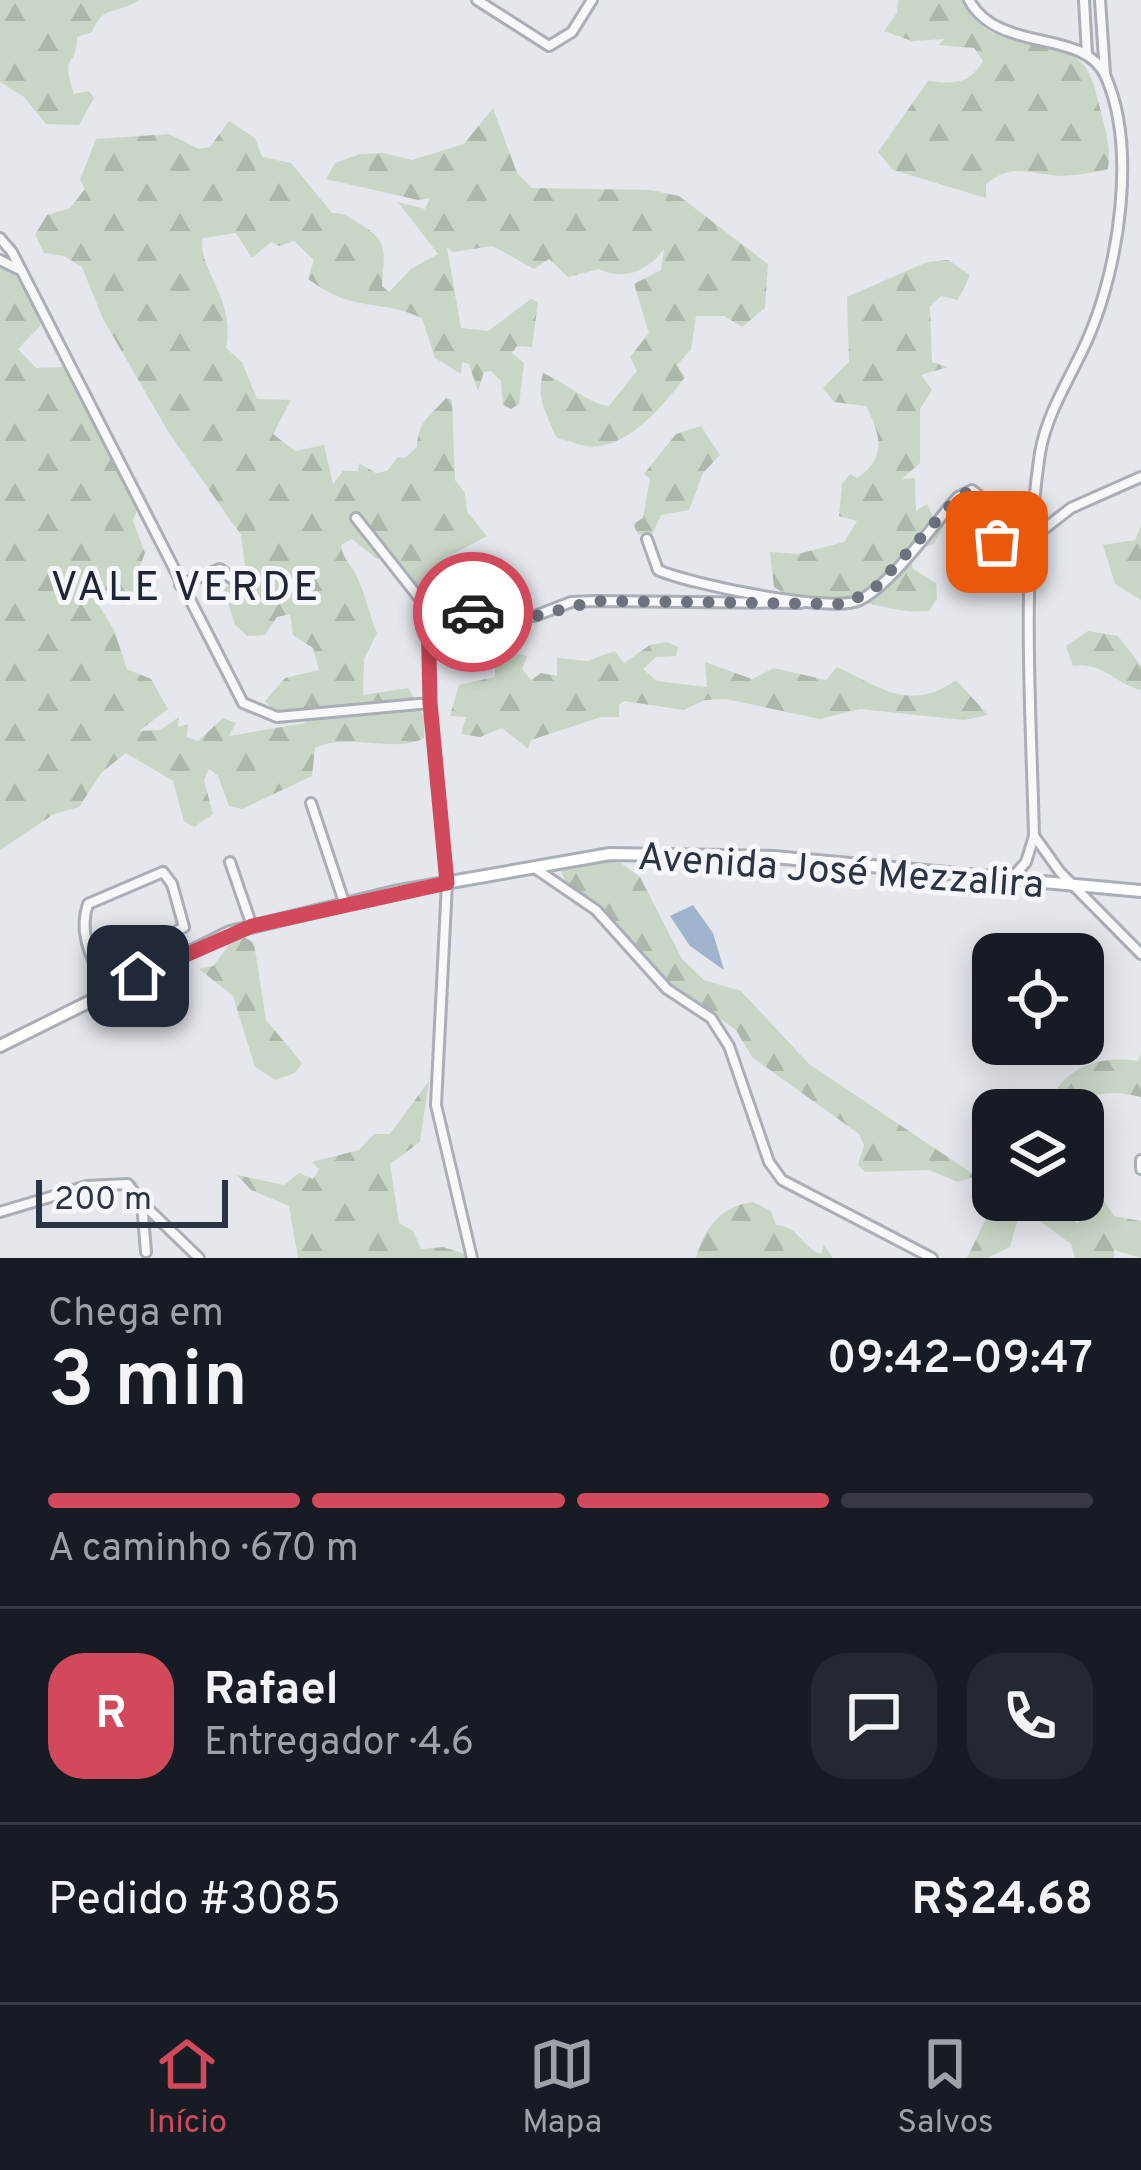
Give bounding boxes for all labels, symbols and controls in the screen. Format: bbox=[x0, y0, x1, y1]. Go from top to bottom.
pin bbox=[946, 491, 1048, 593]
icon: bag bbox=[964, 509, 1030, 575]
courier bbox=[413, 552, 533, 672]
district label: VALE VERDE bbox=[50, 563, 322, 616]
icon: car bbox=[440, 579, 506, 645]
street label: Avenida José Mezzalira bbox=[636, 835, 1045, 912]
pin bbox=[87, 925, 189, 1027]
map controls bbox=[972, 933, 1104, 1221]
button: locate bbox=[972, 933, 1104, 1065]
icon: home bbox=[105, 943, 171, 1009]
button: layers bbox=[972, 1089, 1104, 1221]
scale bar bbox=[36, 1174, 228, 1227]
text: 200 m bbox=[54, 1180, 152, 1222]
text: Chega em bbox=[48, 1291, 224, 1340]
text: 09:42–09:47 bbox=[827, 1332, 1093, 1389]
text: 3 min bbox=[48, 1335, 248, 1434]
text: A caminho · 670 m bbox=[48, 1526, 359, 1575]
button: chat bbox=[811, 1653, 937, 1779]
button: phone bbox=[967, 1653, 1093, 1779]
text: Rafael bbox=[204, 1663, 339, 1720]
text: R bbox=[95, 1687, 127, 1744]
text: Entregador · 4.6 bbox=[204, 1720, 474, 1769]
text: Pedido #3085 bbox=[48, 1873, 341, 1930]
text: R$24.68 bbox=[912, 1873, 1093, 1930]
tab: Início bbox=[148, 2031, 227, 2145]
tab: Mapa bbox=[522, 2031, 602, 2145]
tab: Salvos bbox=[897, 2031, 993, 2145]

